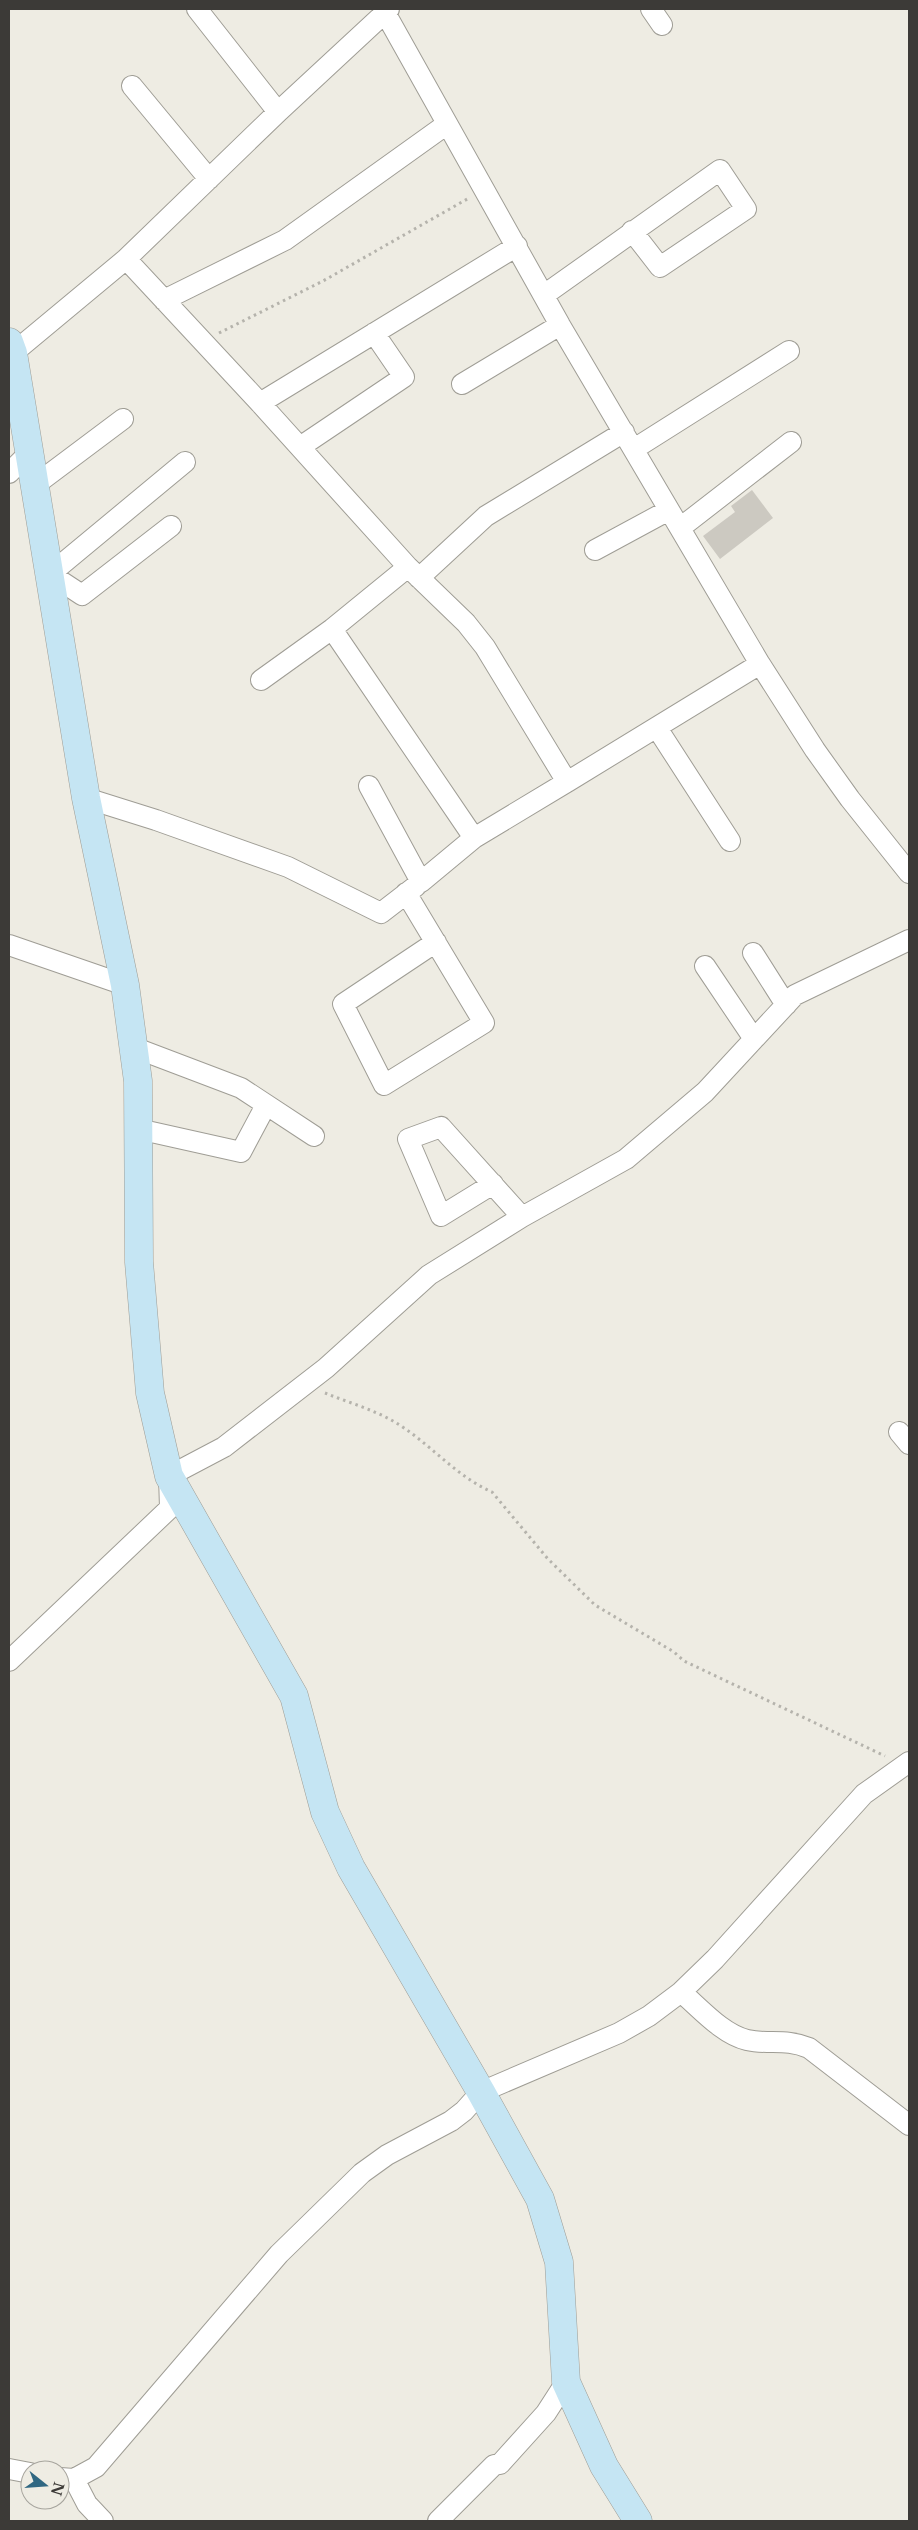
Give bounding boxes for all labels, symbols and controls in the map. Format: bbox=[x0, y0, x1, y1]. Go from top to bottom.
north arrow bbox=[20, 2460, 70, 2510]
text: N bbox=[47, 2480, 68, 2498]

